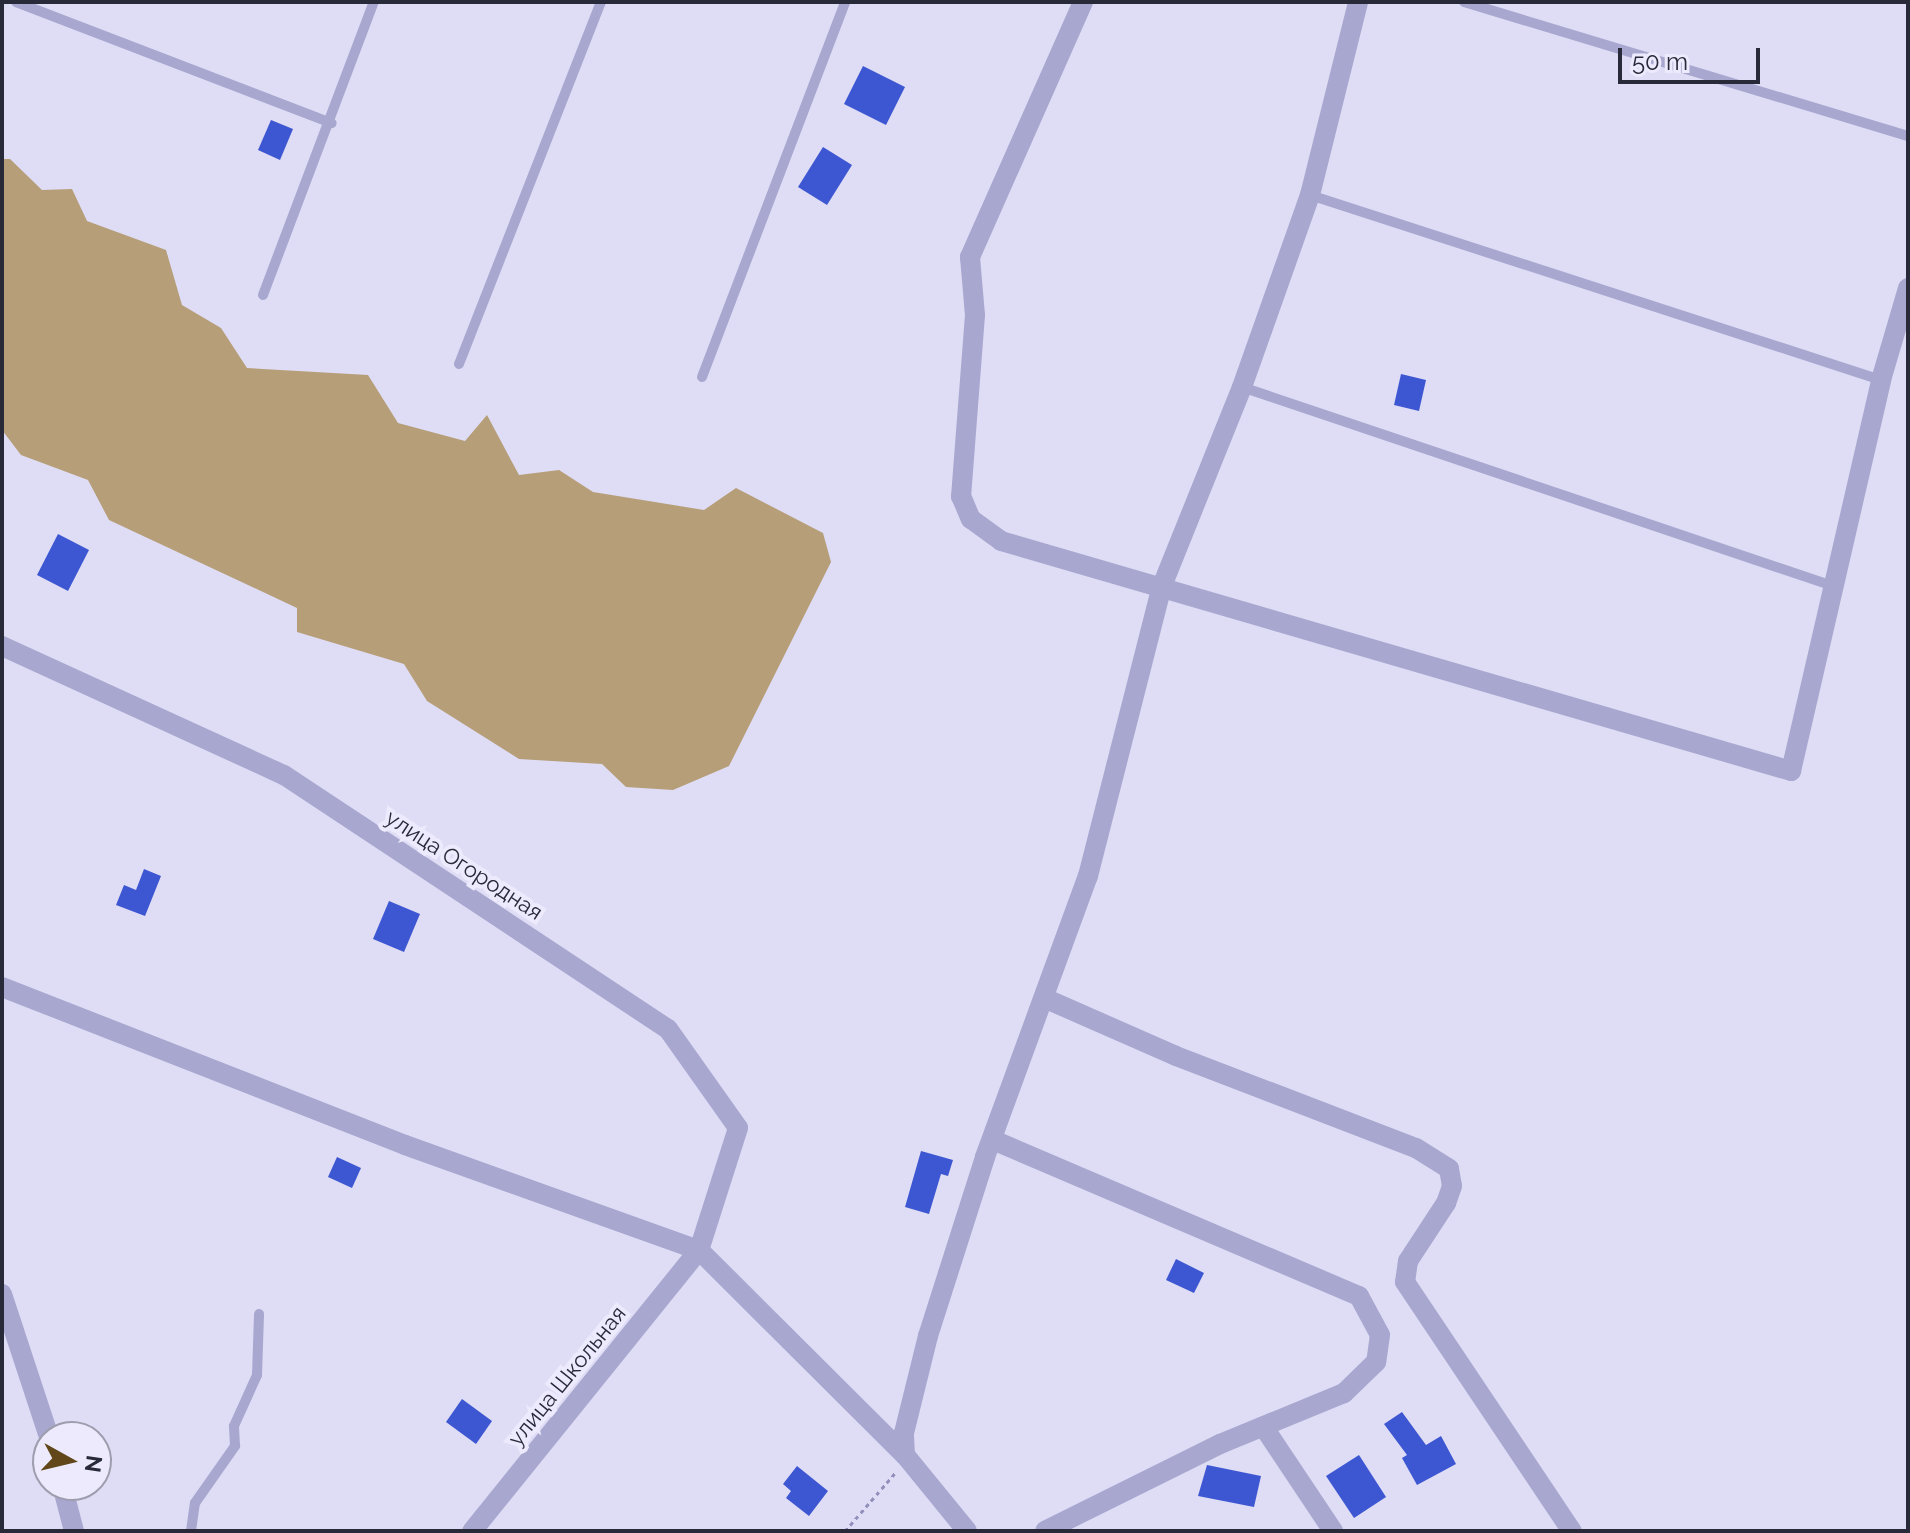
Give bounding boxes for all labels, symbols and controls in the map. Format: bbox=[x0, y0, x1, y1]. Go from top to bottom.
scale bar bbox=[1622, 32, 1764, 82]
text: 50 m bbox=[1632, 47, 1688, 76]
street label: улица Огородная bbox=[381, 804, 547, 926]
street label: улица Школьная bbox=[503, 1301, 631, 1451]
north arrow bbox=[32, 1421, 112, 1501]
text: N bbox=[80, 1454, 108, 1474]

